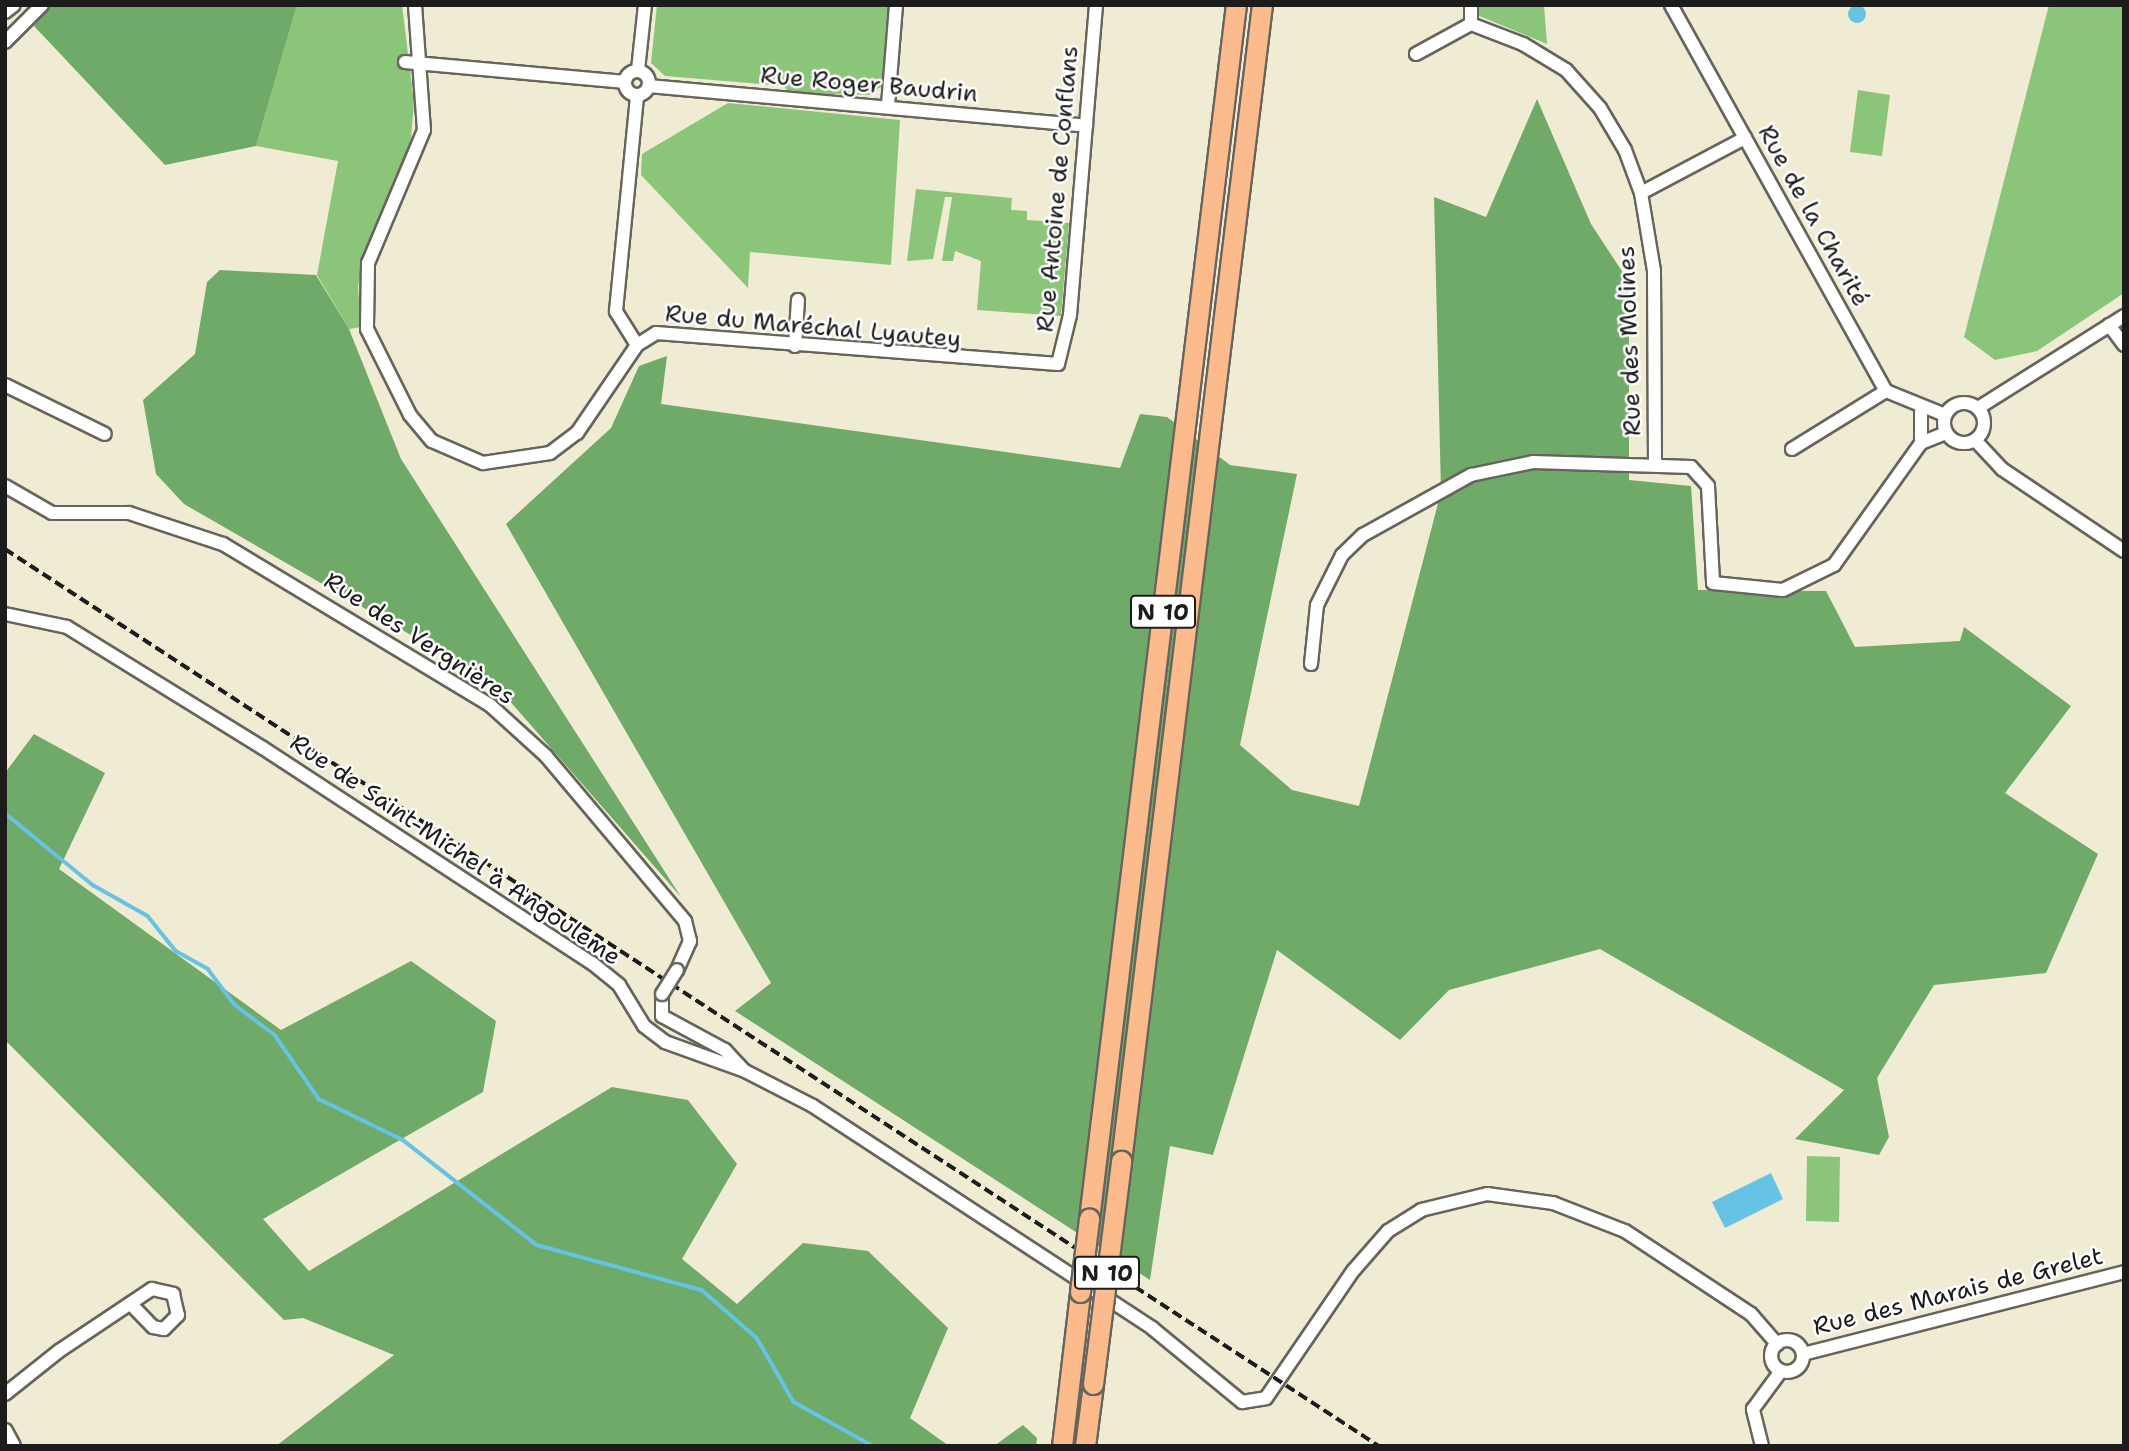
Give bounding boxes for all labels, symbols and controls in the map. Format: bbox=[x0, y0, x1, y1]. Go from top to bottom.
street label: Rue Antoine de Conflans bbox=[1031, 45, 1085, 333]
street label: Rue Roger Baudrin bbox=[759, 61, 979, 109]
street label: Rue de la Charité bbox=[1751, 120, 1875, 312]
street label: Rue des Molines bbox=[1612, 245, 1648, 437]
street label: Rue du Maréchal Lyautey bbox=[664, 300, 962, 354]
street label: Rue des Vergnières bbox=[318, 567, 520, 711]
road number: N 10 bbox=[1130, 592, 1196, 632]
street label: Rue de Saint-Michel à Angouleme bbox=[284, 728, 626, 972]
street label: Rue des Marais de Grelet bbox=[1810, 1242, 2106, 1342]
road number: N 10 bbox=[1074, 1254, 1140, 1292]

